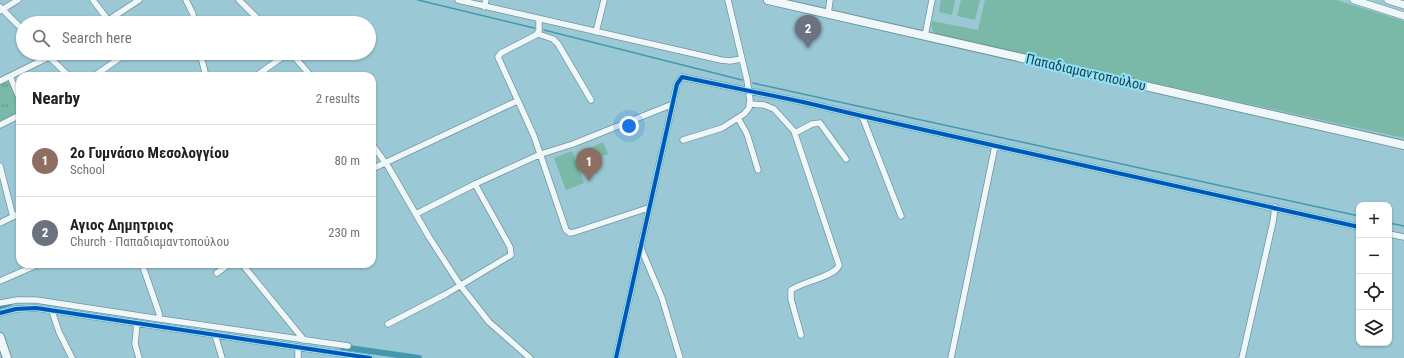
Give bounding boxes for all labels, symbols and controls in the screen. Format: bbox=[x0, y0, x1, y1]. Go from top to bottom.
pin: 2 bbox=[795, 15, 821, 48]
search box bbox=[16, 16, 376, 60]
icon: search bbox=[30, 27, 52, 49]
text: Search here bbox=[62, 29, 132, 47]
street label: Παπαδιαμαντοπούλου bbox=[1024, 50, 1148, 94]
text: Nearby bbox=[32, 88, 80, 108]
text: 2 results bbox=[316, 91, 360, 106]
your location bbox=[619, 116, 639, 136]
text: 2ο Γυμνάσιο Μεσολογγίου bbox=[70, 144, 229, 162]
pin: 1 bbox=[576, 148, 602, 181]
text: 1 bbox=[42, 153, 48, 168]
text: 80 m bbox=[334, 153, 360, 168]
text: School bbox=[70, 162, 105, 177]
map controls bbox=[1356, 202, 1392, 346]
button: + bbox=[1356, 202, 1392, 238]
text: Αγιος Δημητριος bbox=[70, 216, 173, 234]
text: 2 bbox=[42, 225, 48, 240]
text: 230 m bbox=[328, 225, 360, 240]
text: Church · Παπαδιαμαντοπούλου bbox=[70, 234, 229, 249]
button: − bbox=[1356, 238, 1392, 274]
button: locate bbox=[1356, 274, 1392, 310]
button: layers bbox=[1356, 310, 1392, 346]

